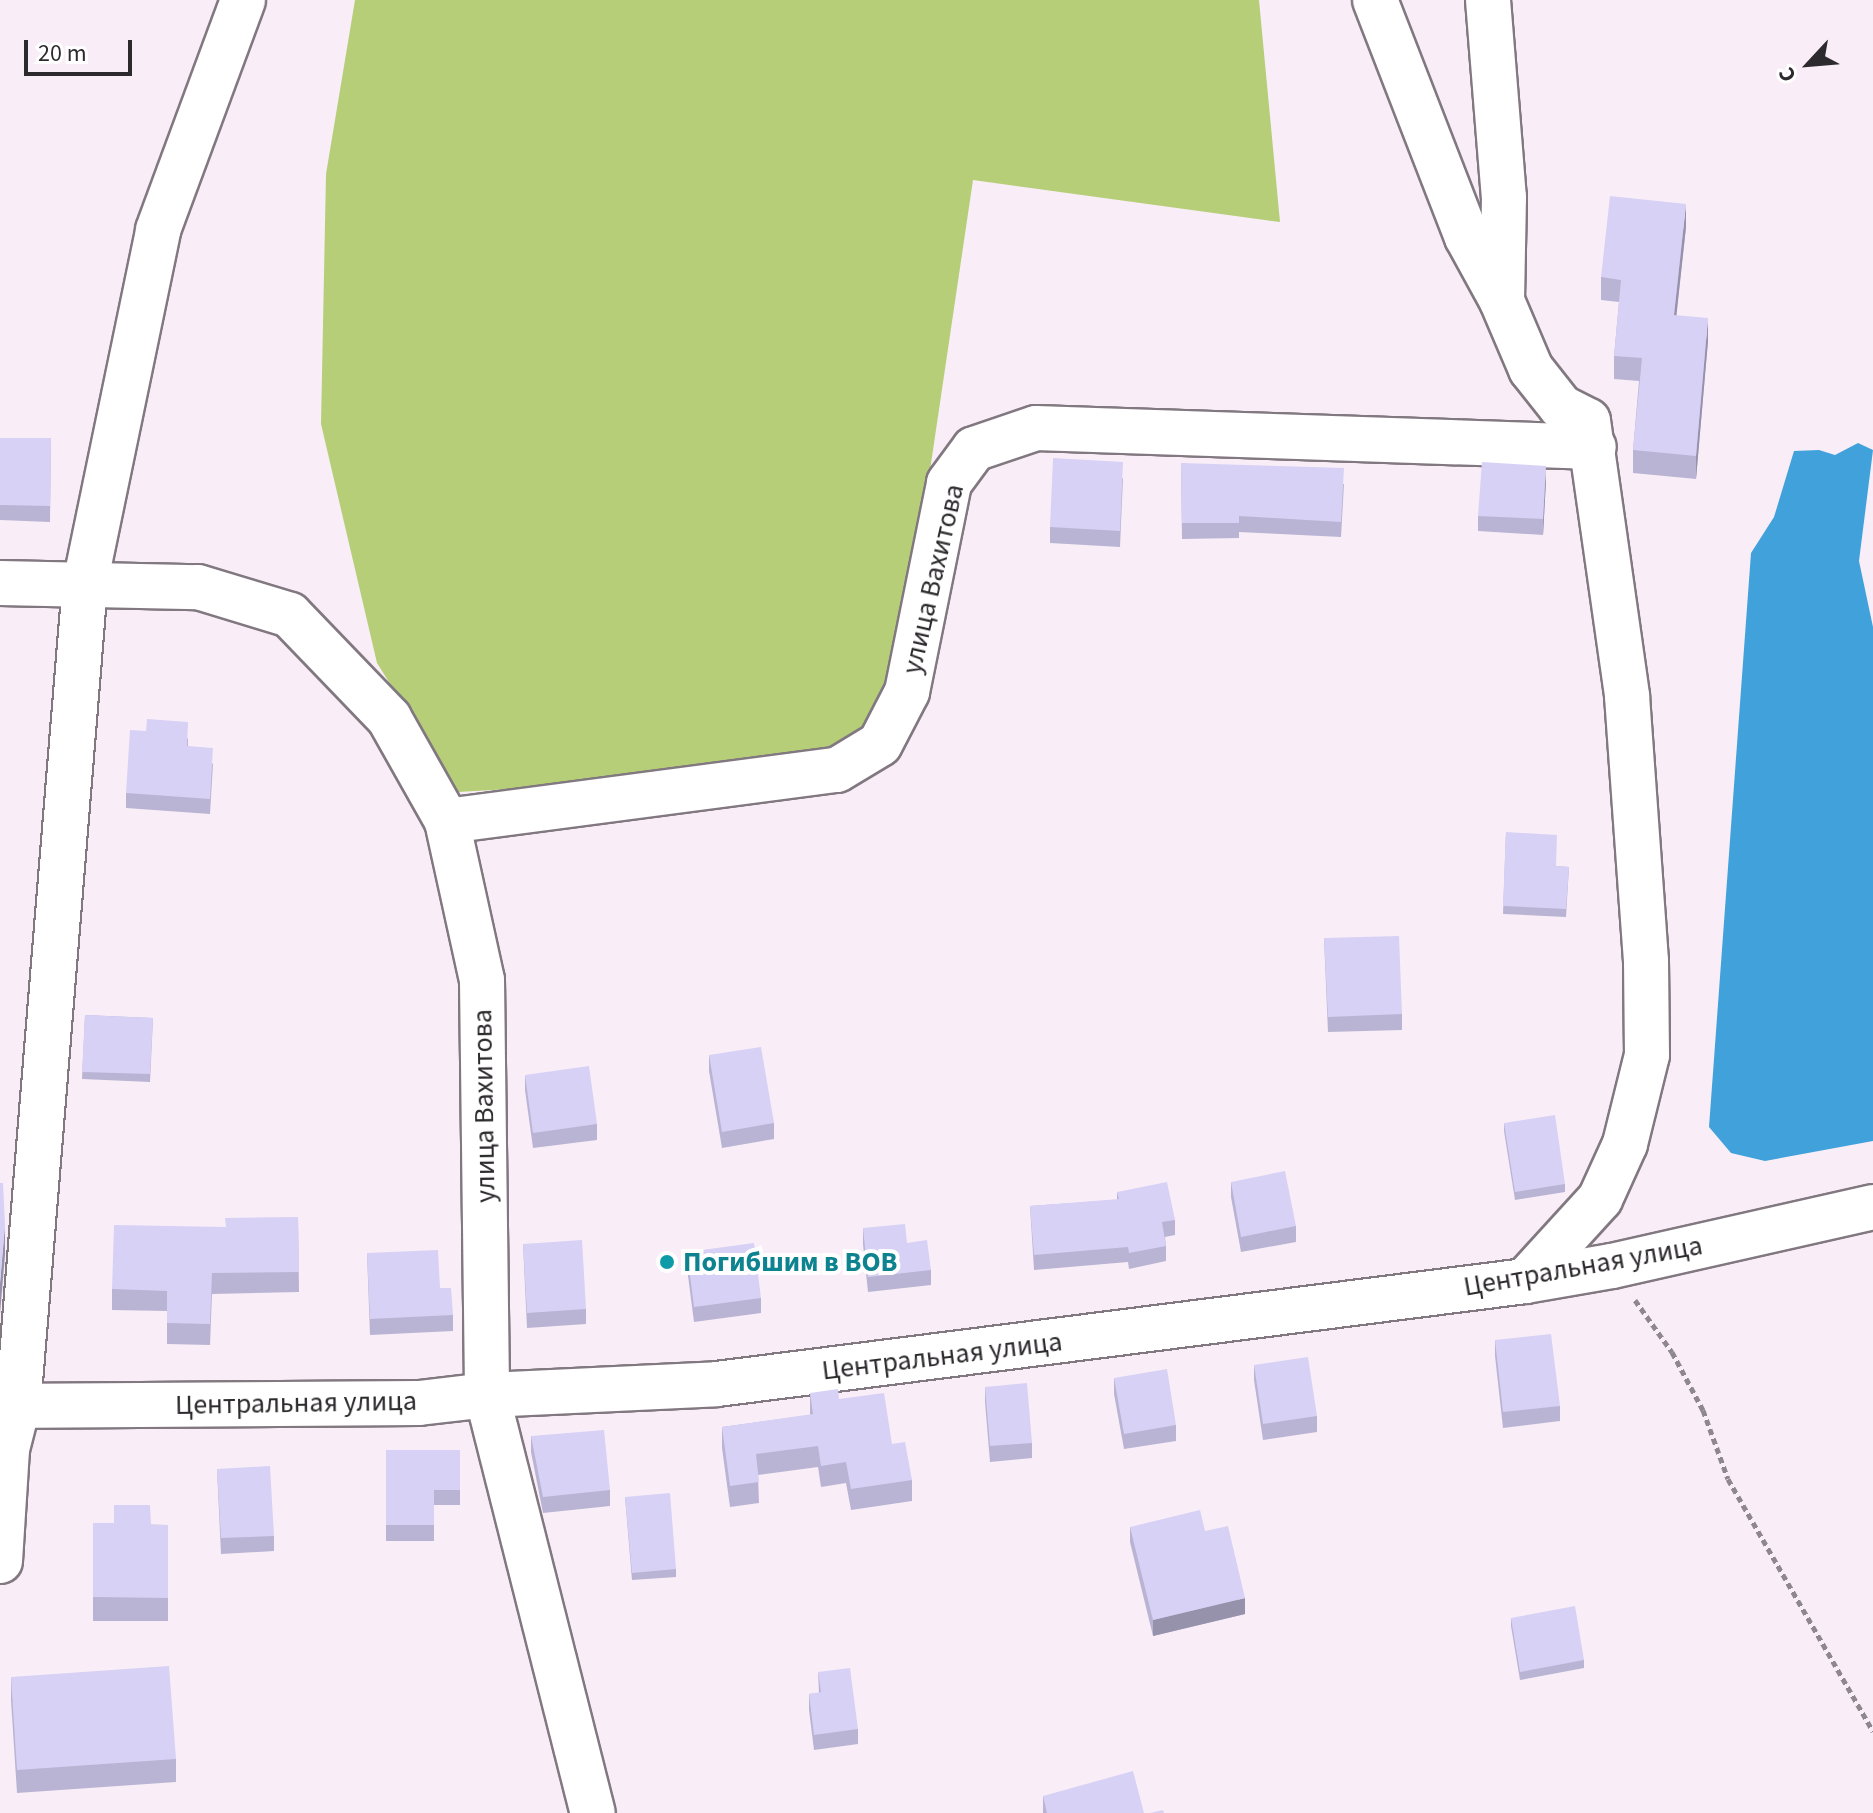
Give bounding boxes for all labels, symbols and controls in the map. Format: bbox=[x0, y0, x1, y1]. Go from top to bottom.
scale bar bbox=[28, 24, 136, 74]
north arrow bbox=[1769, 24, 1849, 104]
text: 20 m bbox=[38, 36, 87, 71]
text: С bbox=[1770, 62, 1805, 87]
street label: улица Вахитова bbox=[895, 481, 971, 677]
street label: улица Вахитова bbox=[466, 1009, 502, 1203]
street label: Центральная улица bbox=[1461, 1228, 1705, 1304]
place label: Погибшим в ВОВ bbox=[683, 1245, 898, 1279]
marker: Погибшим в ВОВ bbox=[658, 1253, 676, 1271]
street label: Центральная улица bbox=[820, 1325, 1064, 1387]
street label: Центральная улица bbox=[175, 1384, 417, 1422]

